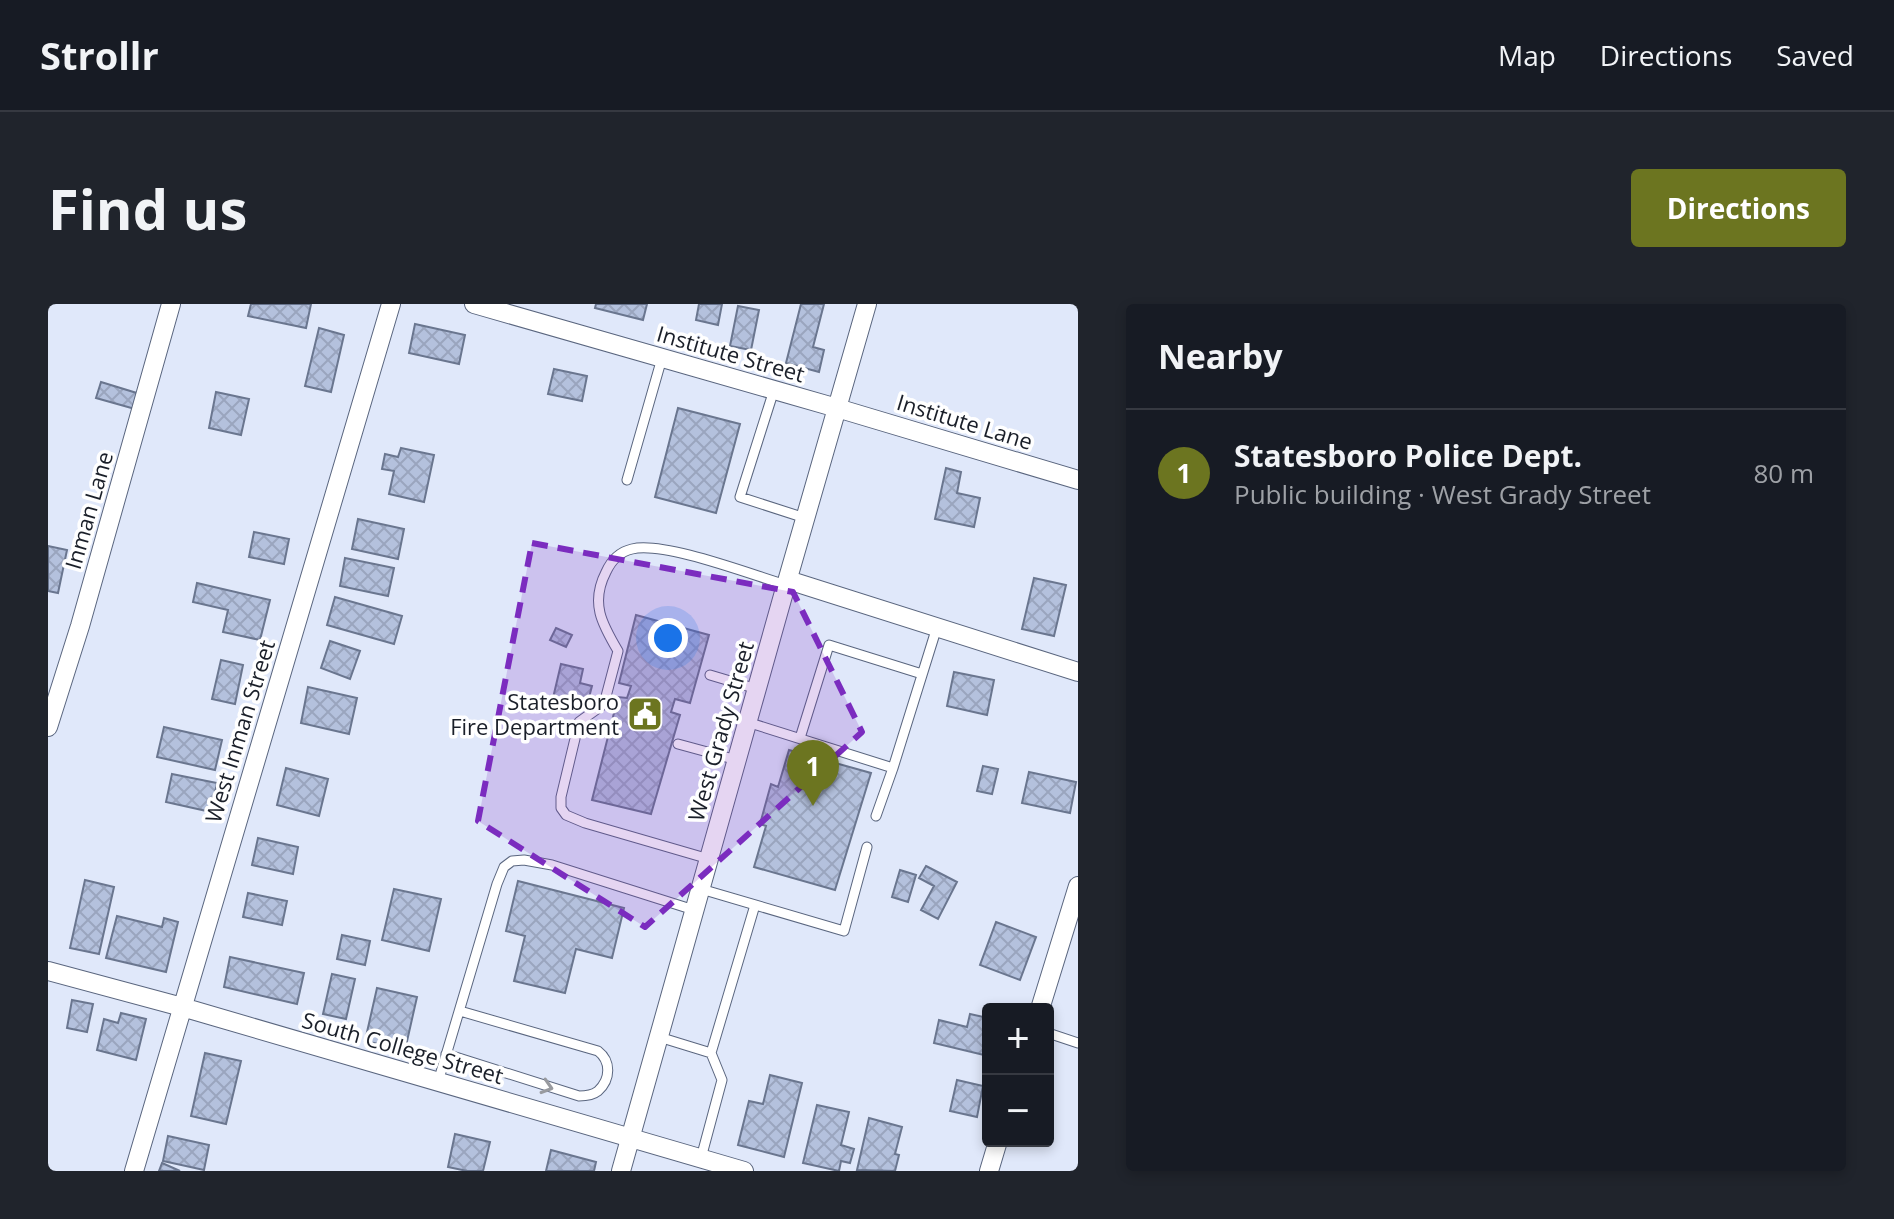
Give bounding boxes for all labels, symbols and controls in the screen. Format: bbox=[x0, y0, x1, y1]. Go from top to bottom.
text: Strollr bbox=[40, 29, 159, 81]
text: Map bbox=[1498, 36, 1556, 74]
text: Directions bbox=[1600, 36, 1732, 74]
text: Saved bbox=[1776, 36, 1854, 74]
button: Directions bbox=[1631, 169, 1846, 247]
text: Find us bbox=[48, 170, 247, 246]
street label: Institute Street bbox=[654, 318, 808, 388]
text: Nearby bbox=[1158, 333, 1283, 379]
street label: Institute Lane bbox=[894, 386, 1036, 456]
text: Statesboro Police Dept. bbox=[1234, 435, 1582, 476]
street label: Inman Lane bbox=[57, 448, 119, 572]
text: 1 bbox=[1177, 455, 1191, 491]
text: 80 m bbox=[1753, 455, 1814, 491]
text: Public building · West Grady Street bbox=[1234, 476, 1651, 512]
your location bbox=[648, 618, 688, 658]
street label: West Inman Street bbox=[197, 636, 281, 826]
street label: West Grady Street bbox=[680, 638, 760, 824]
place label: Statesboro Fire Department bbox=[450, 686, 619, 741]
public building icon: Statesboro Fire Department bbox=[626, 695, 664, 733]
pin: 1 bbox=[787, 740, 839, 806]
map controls bbox=[982, 1003, 1054, 1147]
button: + bbox=[982, 1003, 1054, 1075]
street label: South College Street bbox=[299, 1004, 507, 1090]
button: − bbox=[982, 1075, 1054, 1147]
one-way arrow bbox=[540, 1078, 554, 1094]

